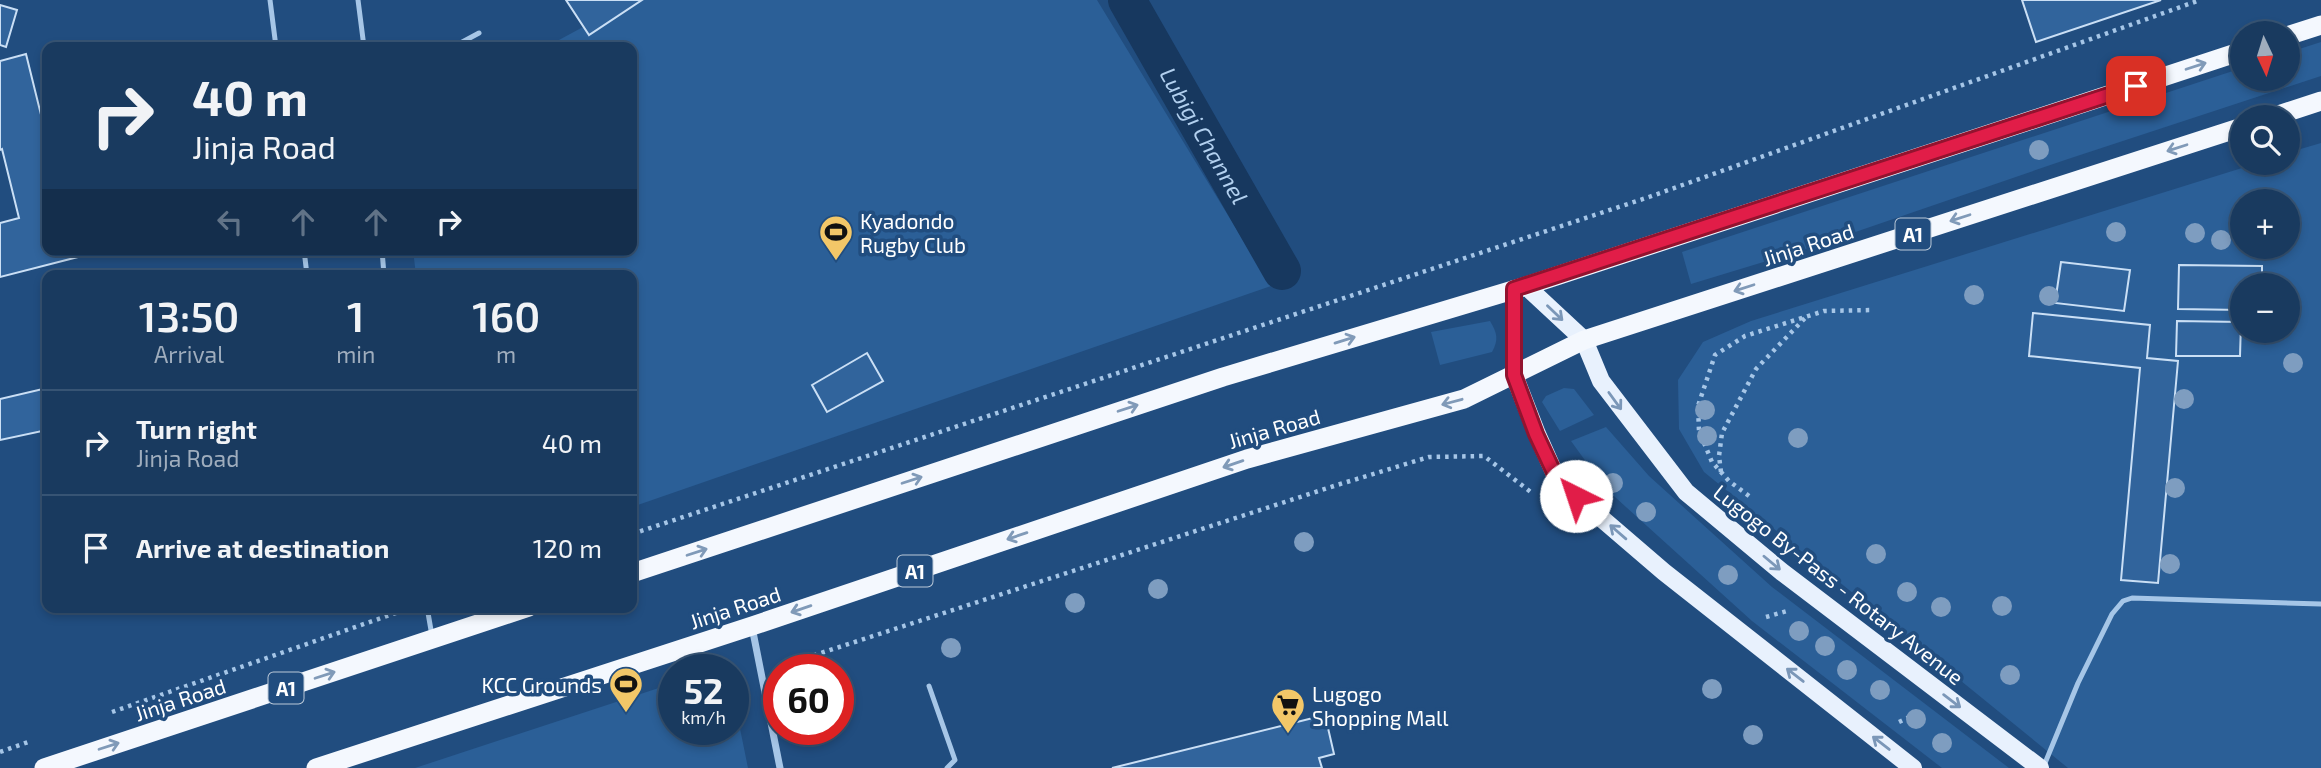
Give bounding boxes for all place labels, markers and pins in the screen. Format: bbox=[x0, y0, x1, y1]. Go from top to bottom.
pin bbox=[2106, 56, 2166, 116]
place label: Kyadondo Rugby Club bbox=[860, 208, 966, 257]
sports icon: Kyadondo Rugby Club bbox=[817, 213, 855, 262]
sports icon: KCC Grounds bbox=[607, 665, 645, 714]
place label: KCC Grounds bbox=[482, 672, 602, 697]
place label: Lugogo Shopping Mall bbox=[1312, 681, 1449, 730]
supermarket icon: Lugogo Shopping Mall bbox=[1269, 686, 1307, 735]

